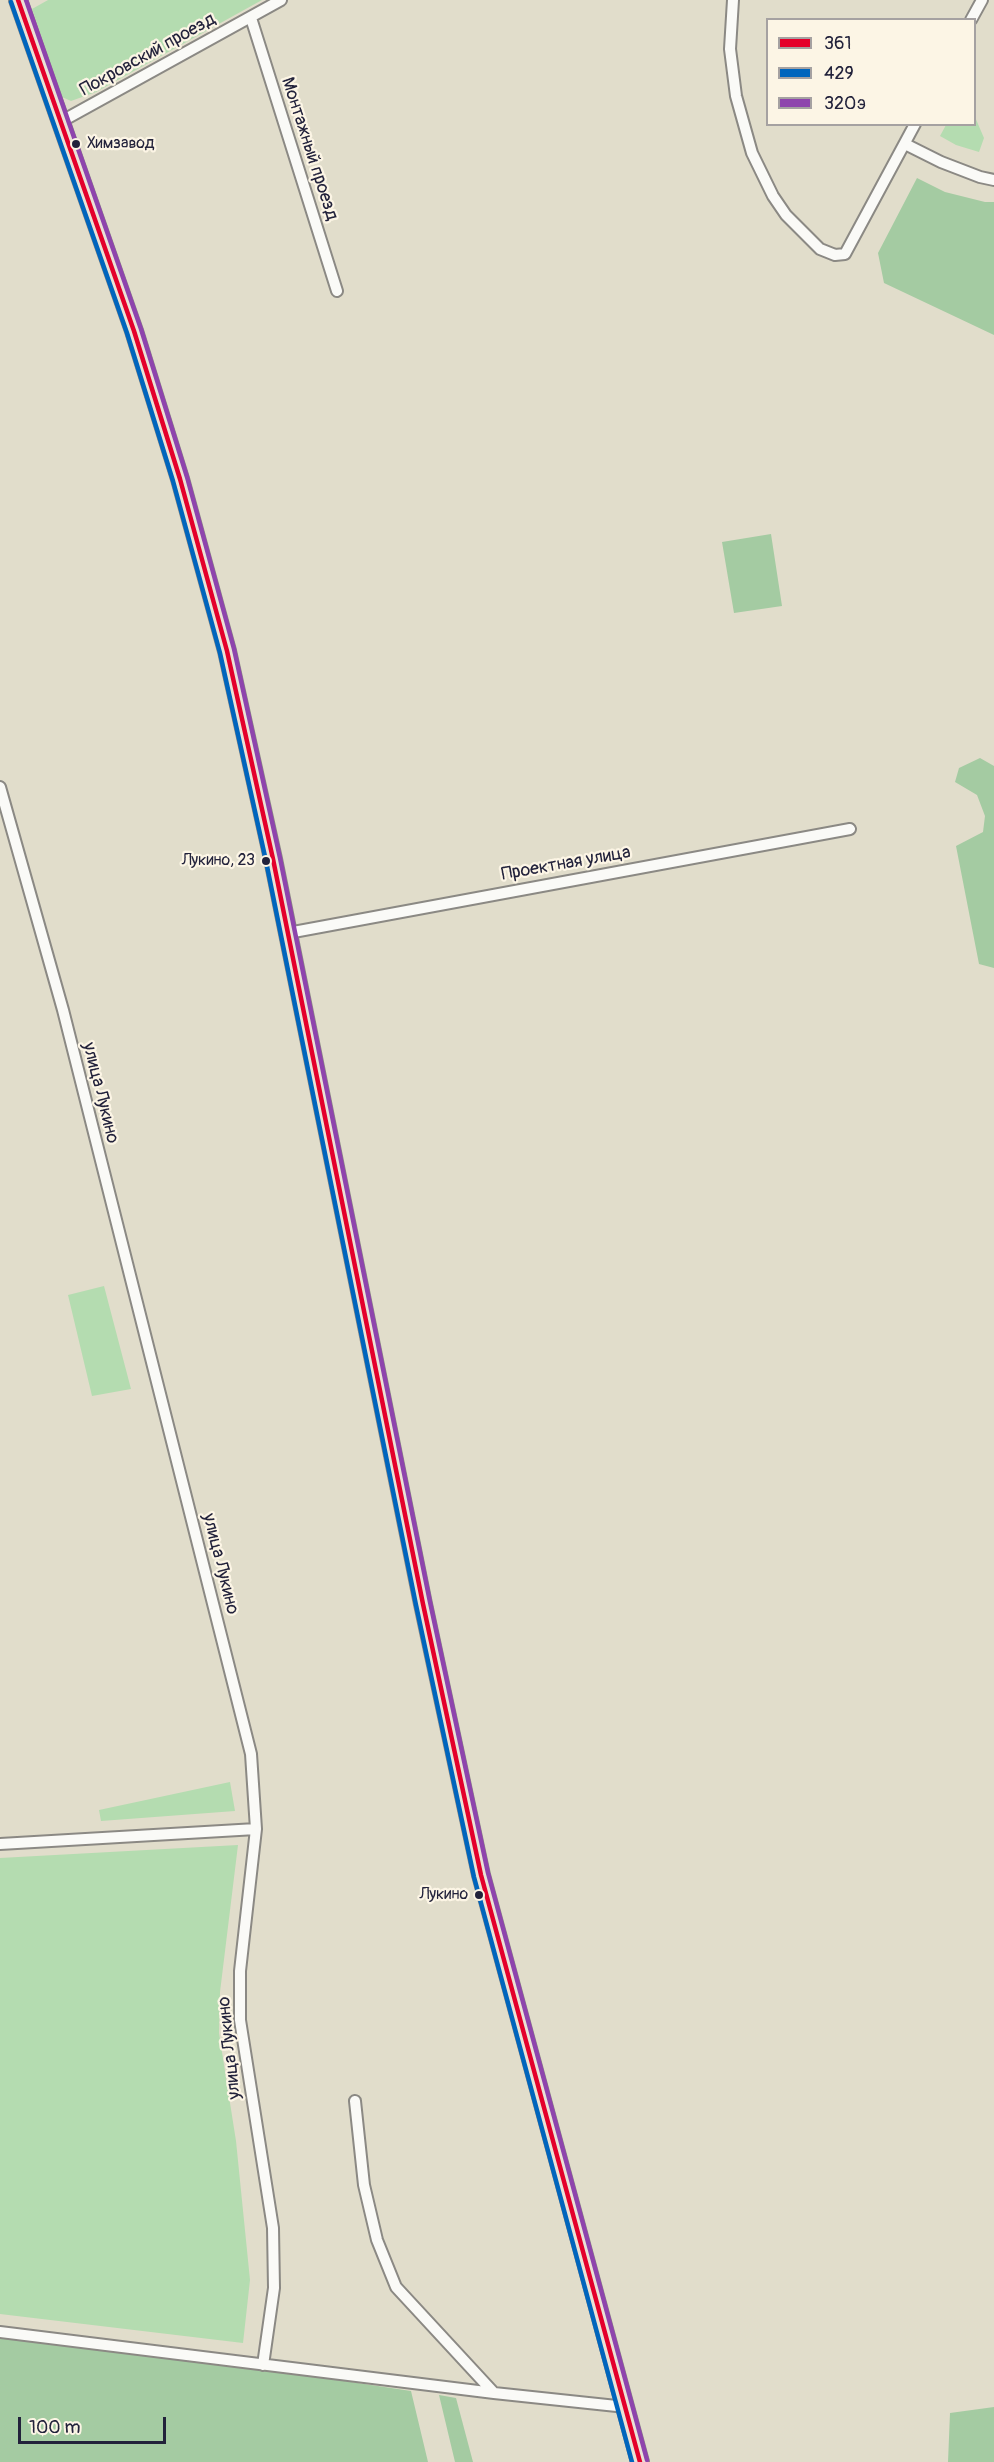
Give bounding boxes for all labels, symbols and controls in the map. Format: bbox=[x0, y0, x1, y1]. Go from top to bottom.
street label: Покровский проезд bbox=[77, 9, 219, 101]
legend bbox=[766, 18, 976, 126]
text: 361 bbox=[824, 32, 852, 55]
text: 429 bbox=[824, 62, 854, 85]
street label: Монтажный проезд bbox=[276, 75, 342, 223]
text: 320э bbox=[824, 92, 866, 115]
place label: Химзавод bbox=[87, 134, 154, 154]
marker: Химзавод bbox=[70, 138, 82, 150]
street label: Проектная улица bbox=[500, 842, 632, 886]
place label: Лукино, 23 bbox=[182, 851, 255, 871]
marker: Лукино, 23 bbox=[260, 855, 272, 867]
street label: улица Лукино bbox=[77, 1040, 123, 1146]
street label: улица Лукино bbox=[197, 1511, 243, 1617]
place label: Лукино bbox=[420, 1885, 468, 1905]
marker: Лукино bbox=[473, 1889, 485, 1901]
street label: улица Лукино bbox=[214, 1996, 246, 2100]
scale bar bbox=[21, 2405, 170, 2443]
text: 100 m bbox=[29, 2416, 81, 2439]

